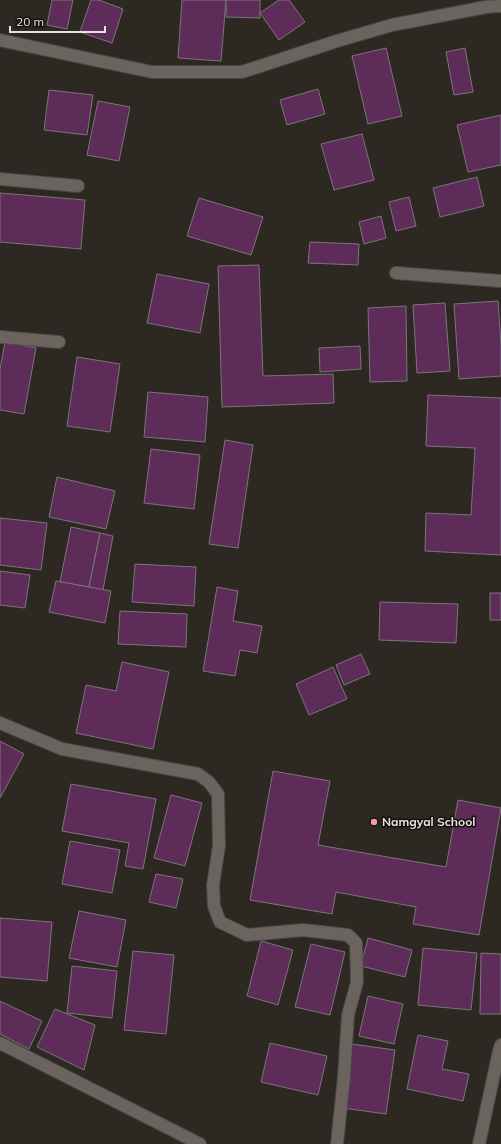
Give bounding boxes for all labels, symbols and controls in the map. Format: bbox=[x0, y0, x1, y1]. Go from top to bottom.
scale bar bbox=[10, 8, 105, 34]
text: 20 m bbox=[16, 14, 44, 29]
place label: Namgyal School bbox=[382, 814, 475, 829]
marker: Namgyal School bbox=[369, 817, 379, 827]

